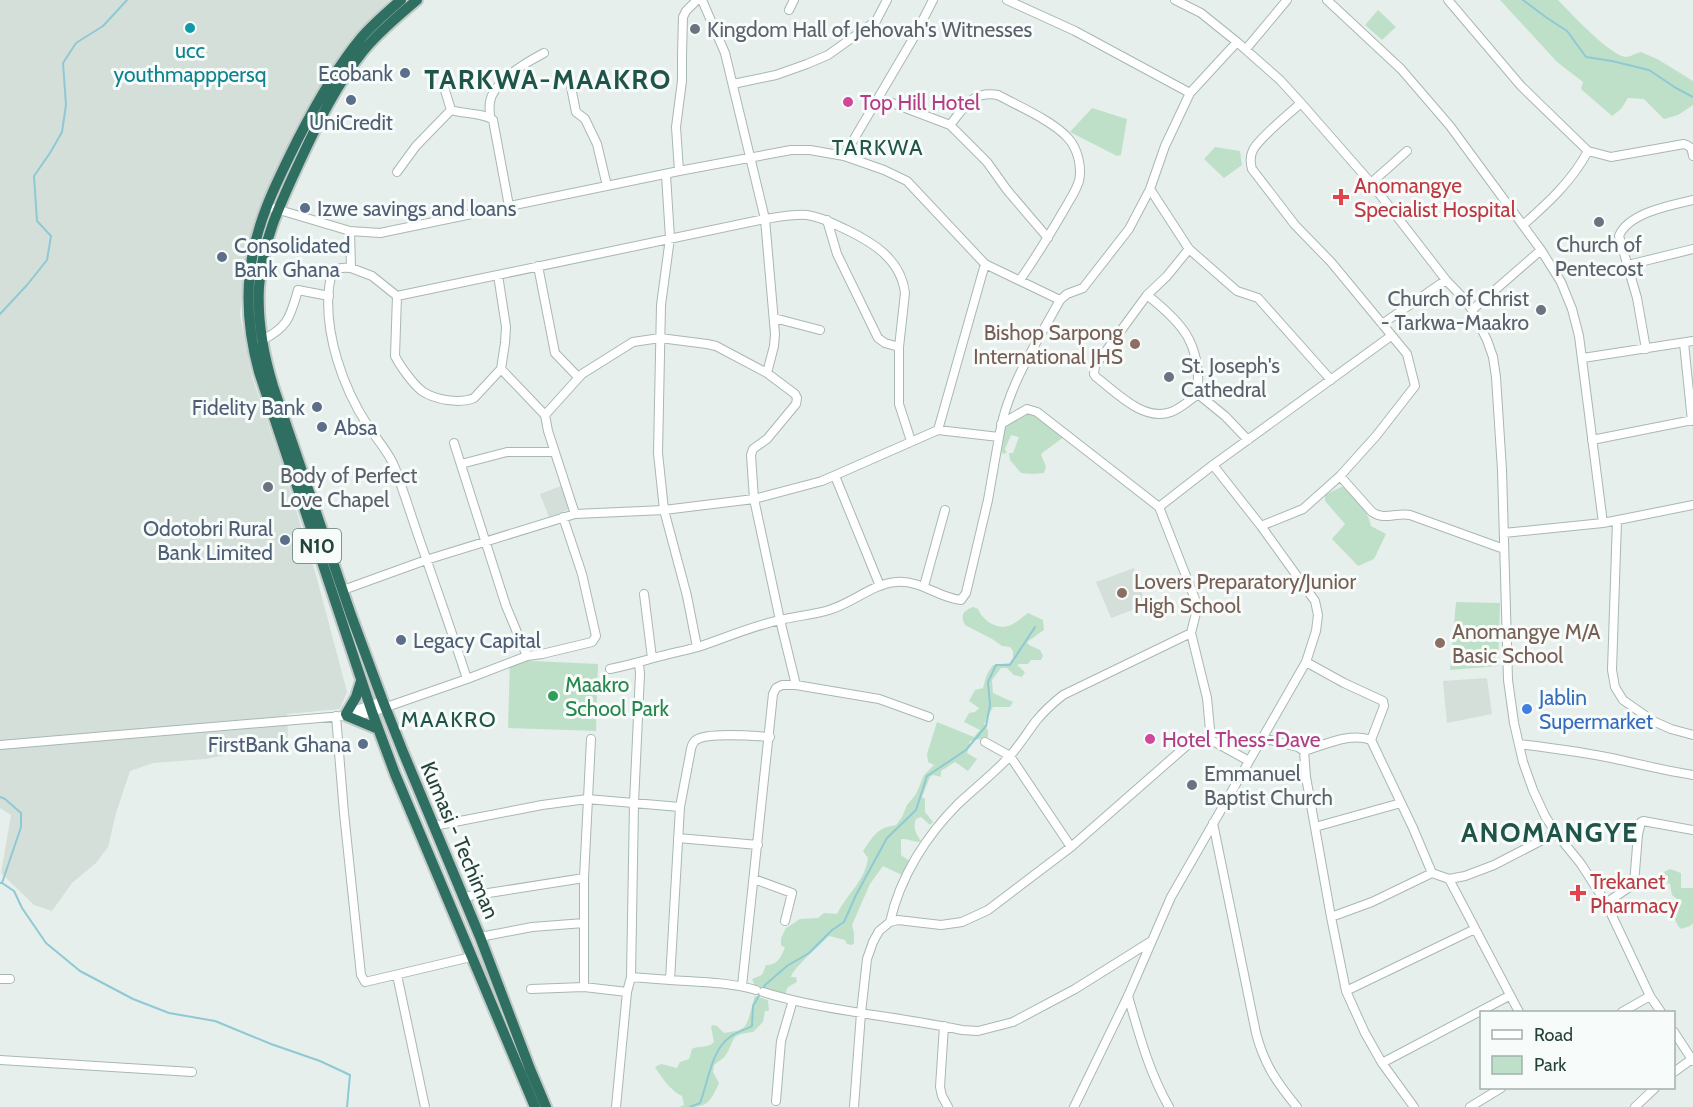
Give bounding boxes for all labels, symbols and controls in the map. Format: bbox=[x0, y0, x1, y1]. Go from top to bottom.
place label: Kingdom Hall of Jehovah's Witnesses bbox=[707, 17, 1032, 42]
marker: ucc youthmapppersq bbox=[183, 21, 197, 35]
marker: Kingdom Hall of Jehovah's Witnesses bbox=[688, 22, 702, 36]
place label: ucc youthmapppersq bbox=[114, 38, 266, 87]
place label: Ecobank bbox=[318, 61, 394, 86]
district label: TARKWA-MAAKRO bbox=[424, 63, 672, 96]
marker: Ecobank bbox=[398, 66, 412, 80]
place label: Top Hill Hotel bbox=[860, 90, 980, 115]
marker: UniCredit bbox=[344, 93, 358, 107]
marker: Top Hill Hotel bbox=[841, 95, 855, 109]
place label: UniCredit bbox=[309, 110, 393, 135]
district label: TARKWA bbox=[832, 134, 924, 161]
place label: Anomangye Specialist Hospital bbox=[1354, 173, 1516, 222]
marker: Anomangye Specialist Hospital bbox=[1332, 188, 1350, 206]
place label: Izwe savings and loans bbox=[317, 196, 517, 221]
marker: Izwe savings and loans bbox=[298, 201, 312, 215]
marker: Church of Pentecost bbox=[1592, 215, 1606, 229]
place label: Church of Pentecost bbox=[1555, 232, 1643, 281]
place label: Consolidated Bank Ghana bbox=[234, 233, 351, 282]
marker: Consolidated Bank Ghana bbox=[215, 250, 229, 264]
place label: Church of Christ - Tarkwa-Maakro bbox=[1381, 286, 1529, 335]
marker: Church of Christ - Tarkwa-Maakro bbox=[1534, 303, 1548, 317]
place label: Bishop Sarpong International JHS bbox=[973, 320, 1124, 369]
marker: Bishop Sarpong International JHS bbox=[1128, 337, 1142, 351]
place label: St. Joseph's Cathedral bbox=[1181, 353, 1280, 402]
marker: St. Joseph's Cathedral bbox=[1162, 370, 1176, 384]
place label: Fidelity Bank bbox=[192, 395, 306, 420]
marker: Fidelity Bank bbox=[310, 400, 324, 414]
place label: Absa bbox=[334, 415, 377, 440]
marker: Absa bbox=[315, 420, 329, 434]
place label: Body of Perfect Love Chapel bbox=[280, 463, 417, 512]
marker: Body of Perfect Love Chapel bbox=[261, 480, 275, 494]
place label: Odotobri Rural Bank Limited bbox=[143, 516, 273, 565]
road number: N10 bbox=[293, 529, 341, 563]
marker: Odotobri Rural Bank Limited bbox=[278, 533, 292, 547]
place label: Lovers Preparatory/Junior High School bbox=[1134, 569, 1356, 618]
marker: Lovers Preparatory/Junior High School bbox=[1115, 586, 1129, 600]
place label: Anomangye M/A Basic School bbox=[1452, 619, 1601, 668]
place label: Legacy Capital bbox=[413, 628, 541, 653]
marker: Legacy Capital bbox=[394, 633, 408, 647]
marker: Anomangye M/A Basic School bbox=[1433, 636, 1447, 650]
place label: Maakro School Park bbox=[565, 672, 669, 721]
place label: Jablin Supermarket bbox=[1538, 685, 1653, 734]
marker: Maakro School Park bbox=[546, 689, 560, 703]
marker: Jablin Supermarket bbox=[1520, 702, 1534, 716]
district label: MAAKRO bbox=[401, 706, 497, 733]
place label: Hotel Thess-Dave bbox=[1162, 727, 1321, 752]
place label: FirstBank Ghana bbox=[208, 732, 351, 757]
marker: Hotel Thess-Dave bbox=[1143, 732, 1157, 746]
marker: FirstBank Ghana bbox=[356, 737, 370, 751]
street label: Kumasi - Techiman bbox=[416, 758, 504, 922]
place label: Emmanuel Baptist Church bbox=[1204, 761, 1333, 810]
marker: Emmanuel Baptist Church bbox=[1185, 778, 1199, 792]
district label: ANOMANGYE bbox=[1461, 816, 1639, 849]
place label: Trekanet Pharmacy bbox=[1590, 869, 1679, 918]
marker: Trekanet Pharmacy bbox=[1571, 886, 1585, 900]
legend bbox=[1480, 1011, 1675, 1089]
text: Road bbox=[1534, 1024, 1573, 1046]
text: Park bbox=[1534, 1054, 1567, 1076]

